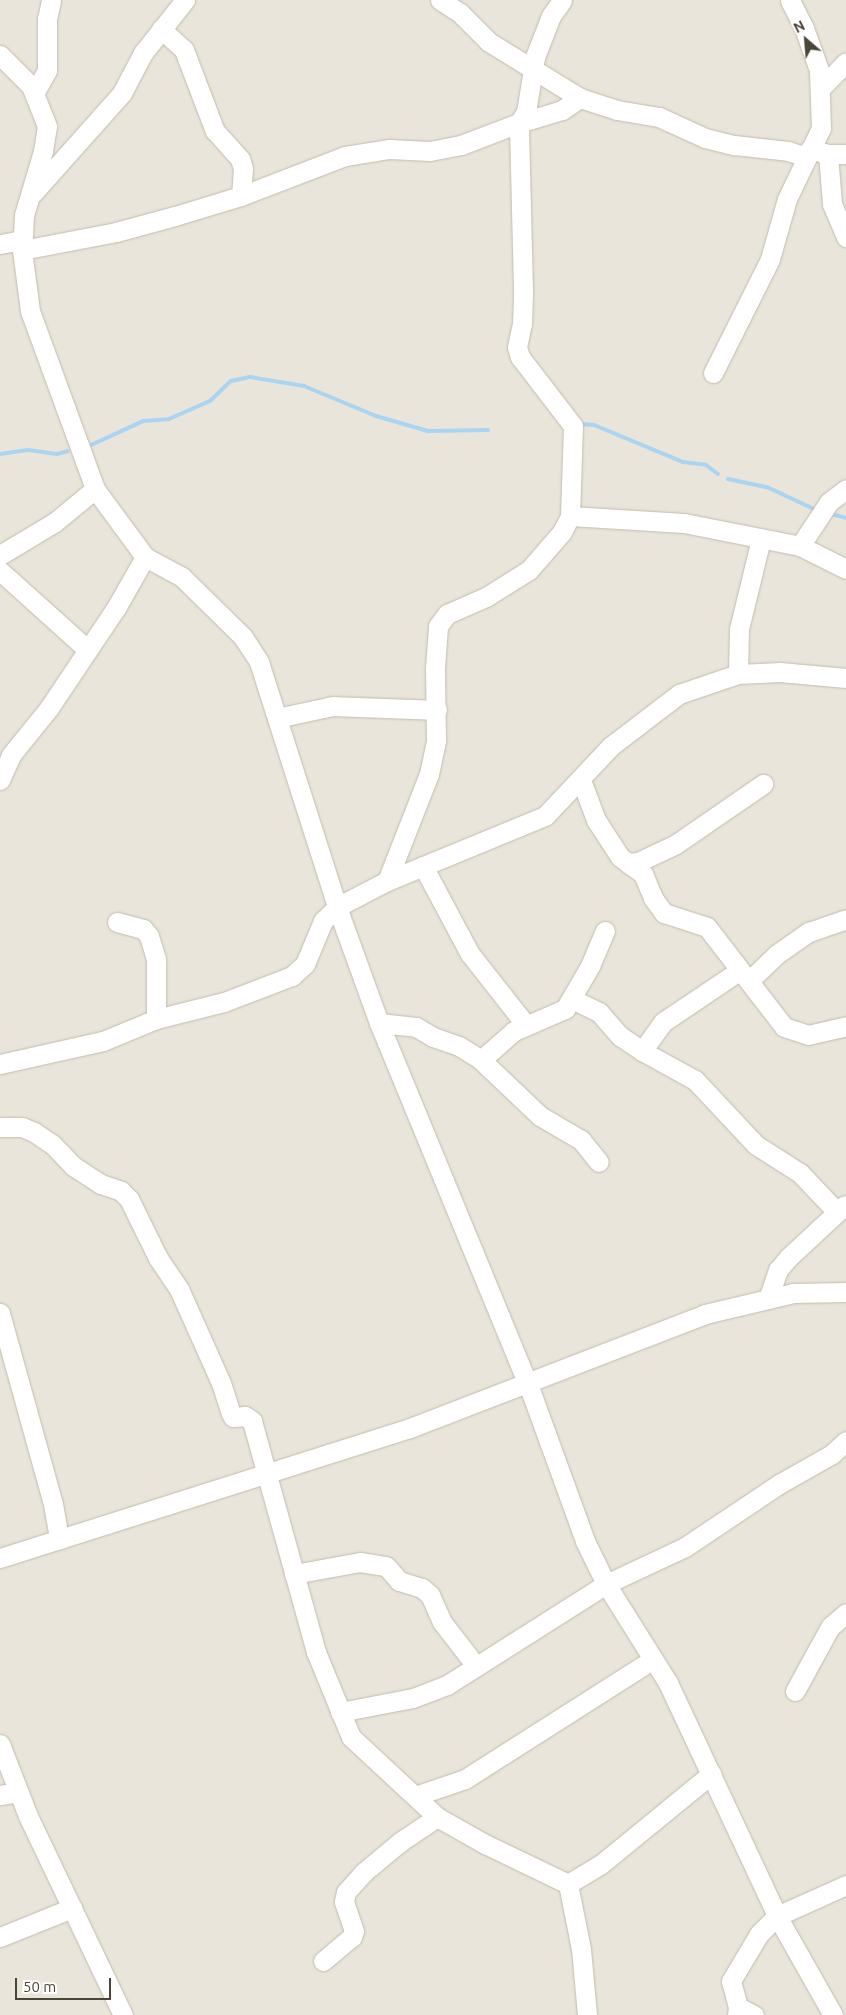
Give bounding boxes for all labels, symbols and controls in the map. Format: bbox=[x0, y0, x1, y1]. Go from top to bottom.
north arrow bbox=[781, 15, 831, 65]
text: N bbox=[791, 17, 807, 36]
scale bar bbox=[18, 1968, 114, 2000]
text: 50 m bbox=[23, 1978, 56, 1995]

